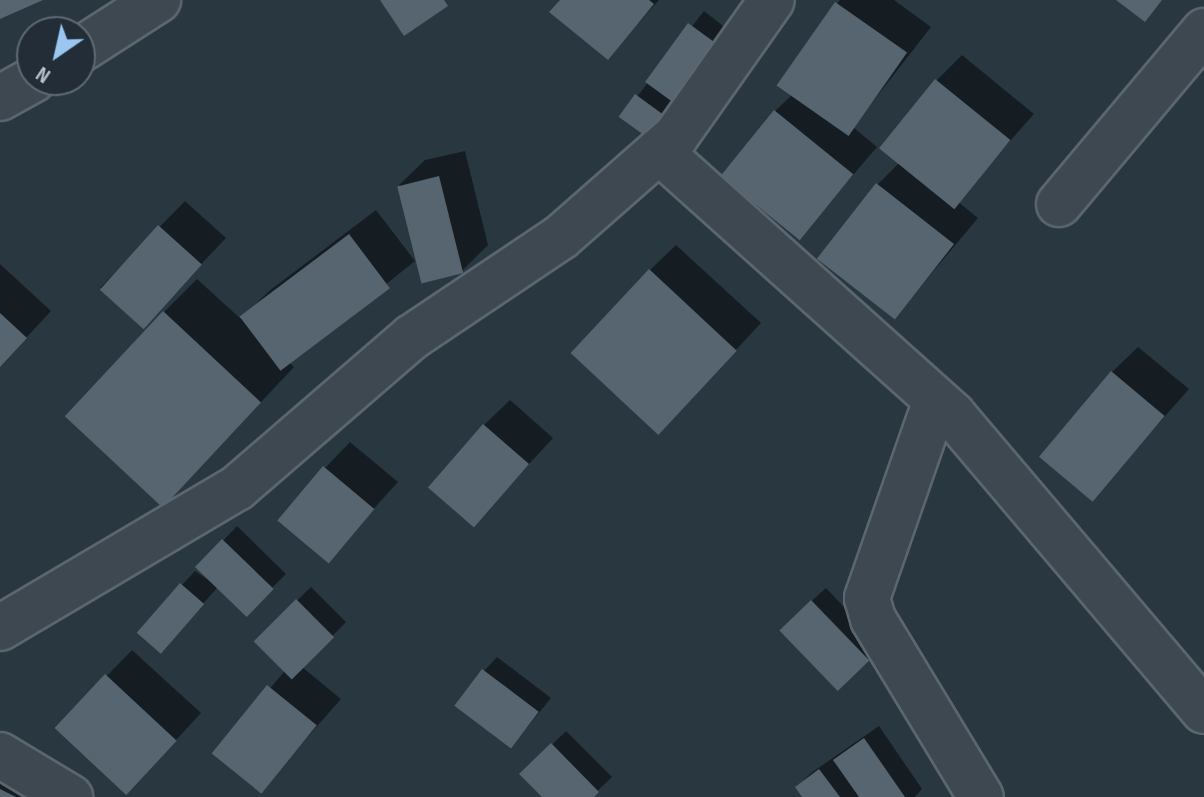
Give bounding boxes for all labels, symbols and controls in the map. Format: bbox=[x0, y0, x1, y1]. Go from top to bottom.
north arrow bbox=[16, 16, 96, 96]
text: N bbox=[31, 60, 56, 89]

